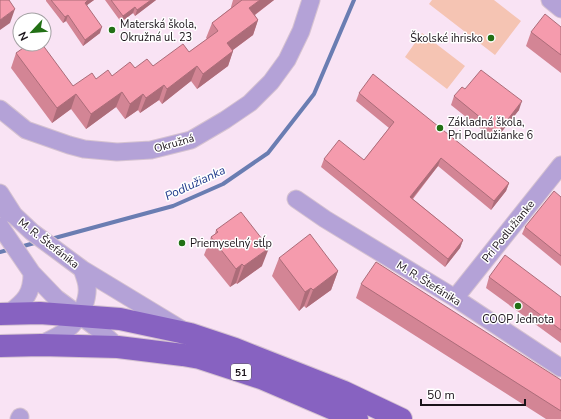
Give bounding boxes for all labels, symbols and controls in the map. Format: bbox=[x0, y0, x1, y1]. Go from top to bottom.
north arrow bbox=[12, 12, 52, 52]
place label: Materská škola, Okružná ul. 23 bbox=[120, 17, 197, 45]
marker: Materská škola, Okružná ul. 23 bbox=[107, 25, 117, 35]
text: N bbox=[15, 29, 32, 43]
place label: Školské ihrisko bbox=[410, 30, 483, 46]
marker: Školské ihrisko bbox=[486, 33, 496, 43]
place label: Základná škola, Pri Podlužianke 6 bbox=[448, 115, 534, 143]
marker: Základná škola, Pri Podlužianke 6 bbox=[435, 123, 445, 133]
street label: Okružná bbox=[152, 131, 196, 156]
water label: Podlužianka bbox=[162, 162, 228, 204]
street label: Pri Podlužianke bbox=[479, 197, 538, 265]
street label: M. R. Štefánika bbox=[15, 214, 83, 272]
place label: Priemyselný stĺp bbox=[190, 235, 272, 251]
marker: Priemyselný stĺp bbox=[177, 238, 187, 248]
street label: M. R. Štefánika bbox=[394, 257, 465, 309]
marker: COOP Jednota bbox=[513, 301, 523, 311]
place label: COOP Jednota bbox=[482, 312, 554, 327]
road number: 51 bbox=[231, 364, 251, 380]
scale bar bbox=[421, 381, 525, 407]
text: 50 m bbox=[427, 387, 455, 403]

